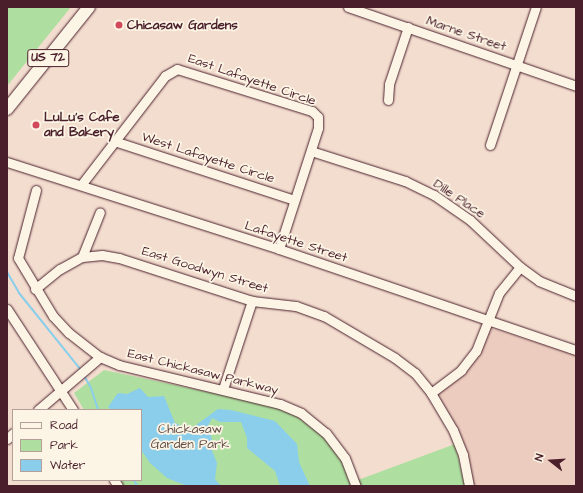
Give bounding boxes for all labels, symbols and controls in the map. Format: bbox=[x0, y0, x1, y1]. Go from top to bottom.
street label: Marne Street bbox=[424, 13, 508, 55]
place label: Chicasaw Gardens bbox=[127, 17, 238, 33]
marker: Chicasaw Gardens bbox=[114, 20, 124, 30]
road number: US 72 bbox=[27, 48, 69, 68]
street label: East Lafayette Circle bbox=[186, 51, 318, 109]
place label: LuLu's Cafe and Bakery bbox=[44, 110, 120, 141]
marker: LuLu's Cafe and Bakery bbox=[31, 120, 41, 130]
street label: West Lafayette Circle bbox=[140, 129, 276, 187]
street label: Dille Place bbox=[430, 176, 488, 222]
street label: Lafayette Street bbox=[243, 218, 349, 266]
street label: East Goodwyn Street bbox=[140, 243, 270, 297]
street label: East Chickasaw Parkway bbox=[126, 346, 280, 398]
legend bbox=[12, 409, 142, 481]
text: Road bbox=[50, 417, 78, 434]
park label: Chickasaw Garden Park bbox=[151, 422, 229, 453]
text: Park bbox=[50, 437, 78, 454]
north arrow bbox=[531, 441, 571, 481]
text: N bbox=[531, 452, 547, 463]
text: Water bbox=[50, 457, 85, 474]

